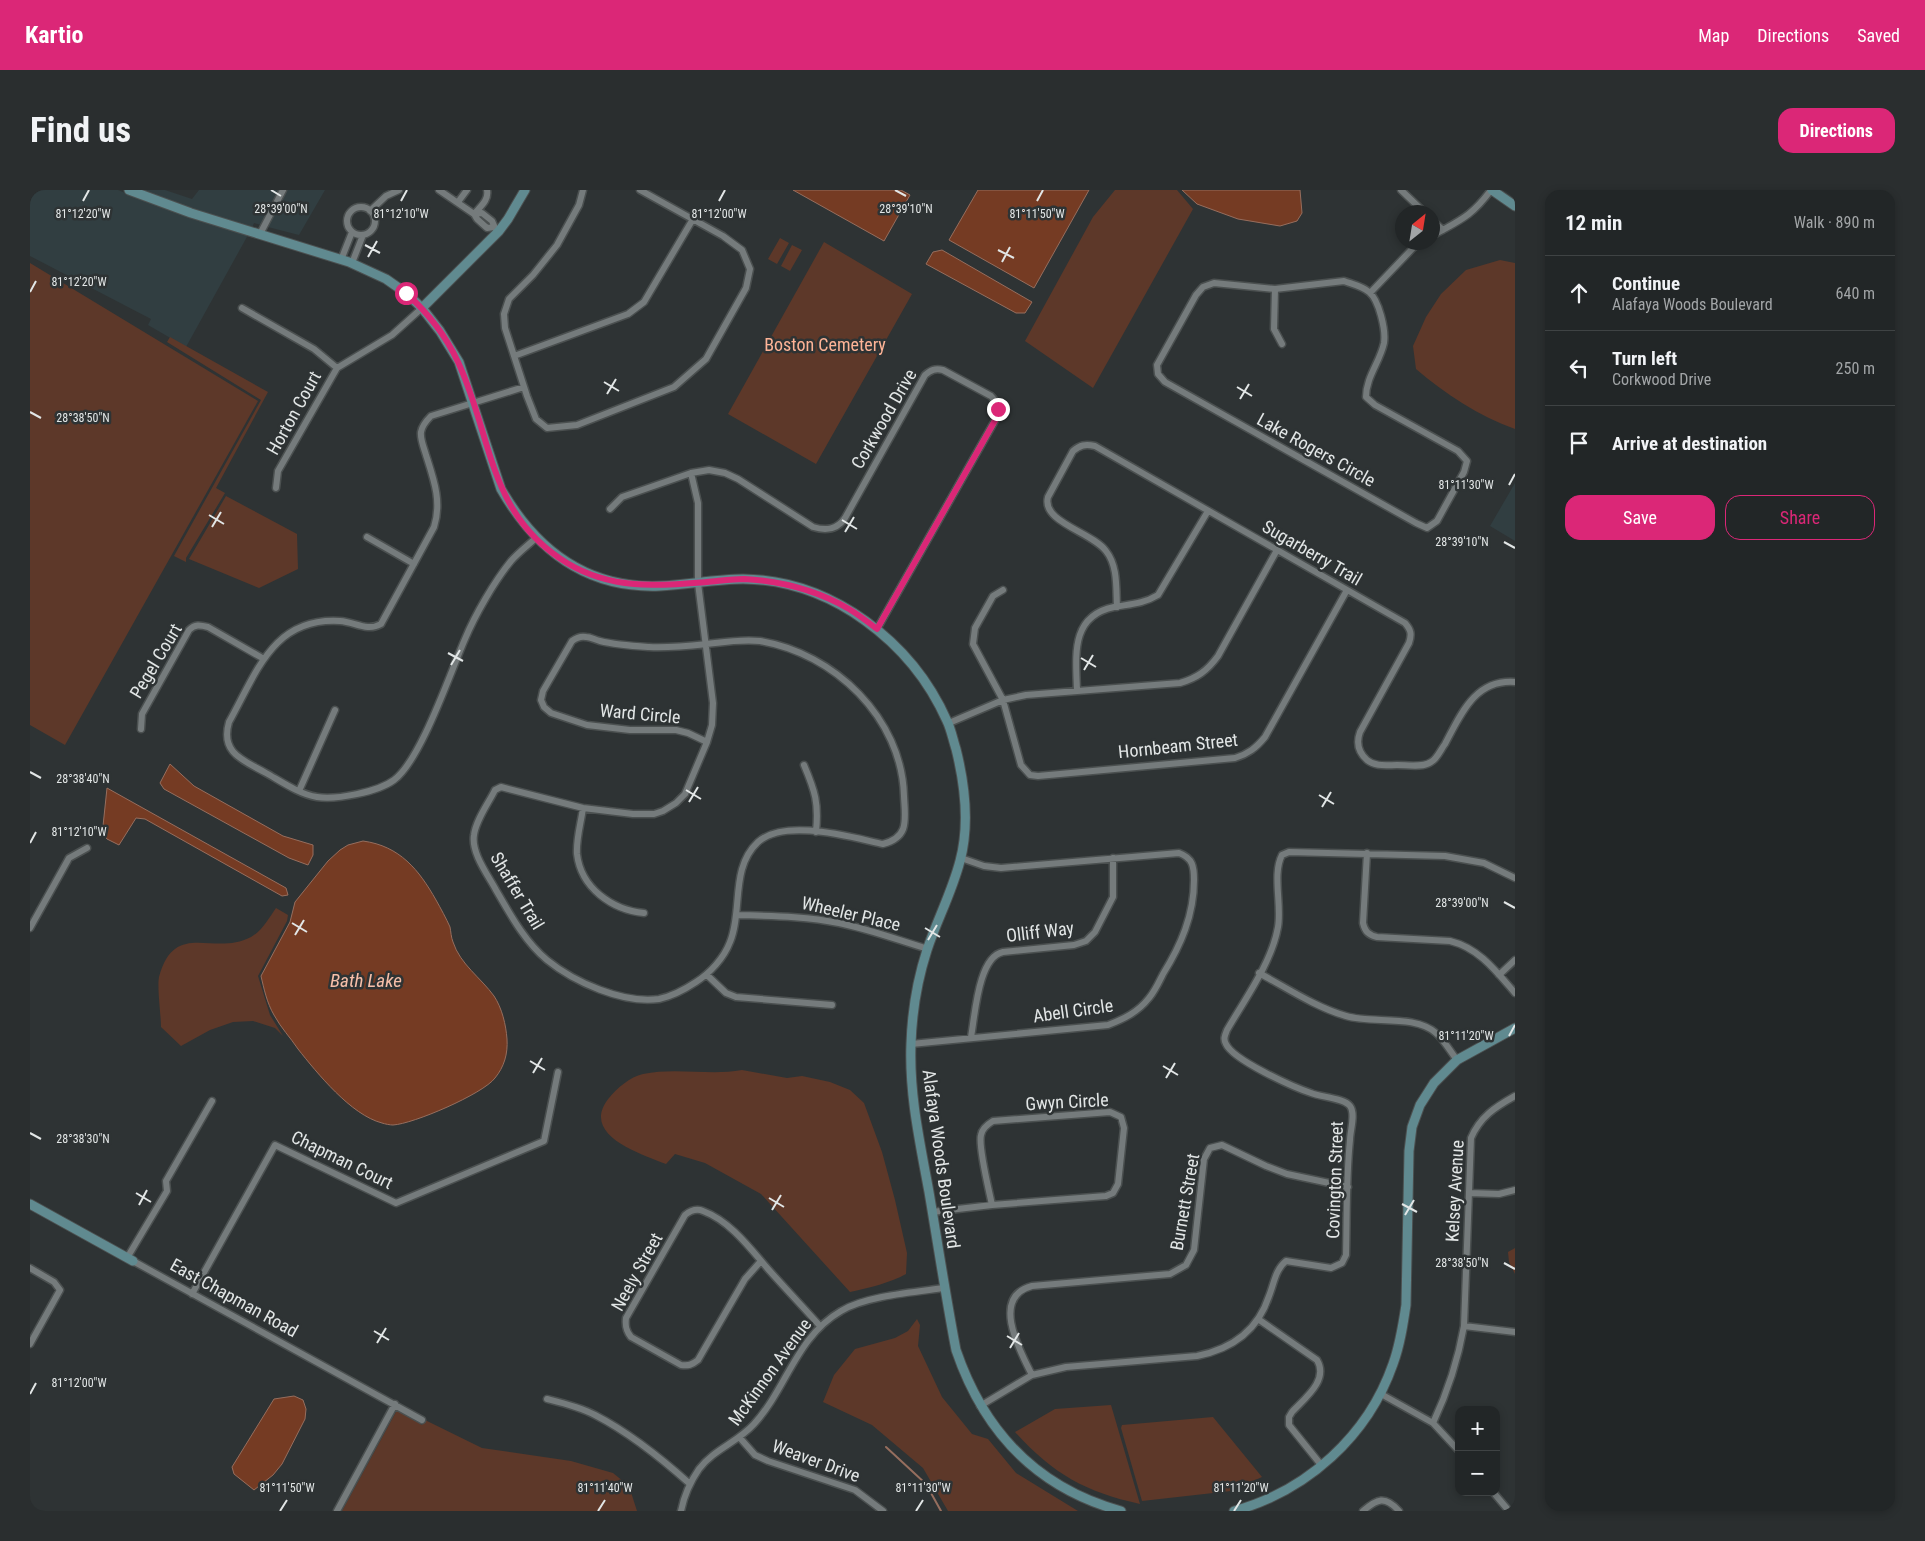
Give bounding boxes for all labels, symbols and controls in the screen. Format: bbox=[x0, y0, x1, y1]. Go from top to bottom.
text: Kartio bbox=[25, 21, 83, 49]
text: Map bbox=[1698, 25, 1729, 46]
text: Directions bbox=[1757, 25, 1829, 46]
text: Saved bbox=[1857, 25, 1900, 46]
button: Directions bbox=[1778, 108, 1895, 153]
text: Find us bbox=[30, 110, 131, 151]
text: 28°39'00"N bbox=[254, 202, 308, 216]
text: 28°39'10"N bbox=[879, 202, 933, 216]
north arrow bbox=[1395, 205, 1440, 250]
text: 81°12'20"W bbox=[55, 207, 111, 221]
text: 81°12'10"W bbox=[373, 207, 429, 221]
text: 81°12'00"W bbox=[691, 207, 747, 221]
text: 81°11'50"W bbox=[1009, 207, 1065, 221]
text: 12 min bbox=[1565, 211, 1622, 235]
text: Walk · 890 m bbox=[1794, 213, 1875, 232]
text: Continue bbox=[1612, 272, 1680, 295]
text: 81°12'20"W bbox=[51, 275, 107, 289]
icon: ahead bbox=[1565, 279, 1593, 307]
route start bbox=[395, 282, 418, 305]
text: 640 m bbox=[1836, 284, 1875, 303]
text: Alafaya Woods Boulevard bbox=[1612, 295, 1773, 314]
park label: Boston Cemetery bbox=[764, 334, 886, 355]
text: Turn left bbox=[1612, 347, 1677, 370]
icon: left bbox=[1565, 354, 1593, 382]
text: 250 m bbox=[1836, 359, 1875, 378]
street label: Corkwood Drive bbox=[847, 365, 921, 472]
street label: Horton Court bbox=[262, 367, 325, 458]
text: Corkwood Drive bbox=[1612, 370, 1711, 389]
route end bbox=[987, 398, 1010, 421]
street label: Lake Rogers Circle bbox=[1253, 408, 1379, 491]
text: 28°38'50"N bbox=[56, 411, 110, 425]
icon: arrive bbox=[1565, 429, 1593, 457]
text: Arrive at destination bbox=[1612, 432, 1767, 455]
text: 81°11'30"W bbox=[1438, 478, 1494, 492]
button: Save bbox=[1565, 495, 1715, 540]
button: Share bbox=[1725, 495, 1875, 540]
street label: Sugarberry Trail bbox=[1259, 516, 1366, 590]
text: 28°39'10"N bbox=[1435, 535, 1489, 549]
street label: Pegel Court bbox=[125, 620, 186, 702]
street label: Ward Circle bbox=[599, 700, 681, 727]
street label: Hornbeam Street bbox=[1117, 729, 1239, 762]
text: 28°38'40"N bbox=[56, 772, 110, 786]
text: 81°12'10"W bbox=[51, 825, 107, 839]
street label: Shaffer Trail bbox=[486, 848, 549, 933]
street label: Wheeler Place bbox=[800, 892, 903, 935]
text: 28°39'00"N bbox=[1435, 896, 1489, 910]
street label: Olliff Way bbox=[1005, 917, 1076, 946]
water label: Bath Lake bbox=[330, 969, 402, 992]
street label: Abell Circle bbox=[1032, 994, 1114, 1027]
text: 81°11'20"W bbox=[1438, 1029, 1494, 1043]
street label: Alafaya Woods Boulevard bbox=[919, 1068, 964, 1250]
street label: Gwyn Circle bbox=[1025, 1089, 1109, 1114]
street label: Covington Street bbox=[1322, 1121, 1347, 1239]
street label: Chapman Court bbox=[288, 1126, 397, 1193]
text: 28°38'30"N bbox=[56, 1132, 110, 1146]
street label: Kelsey Avenue bbox=[1441, 1139, 1468, 1243]
street label: Burnett Street bbox=[1166, 1152, 1203, 1252]
street label: Neely Street bbox=[607, 1229, 667, 1314]
street label: East Chapman Road bbox=[167, 1254, 302, 1341]
text: 28°38'50"N bbox=[1435, 1256, 1489, 1270]
street label: McKinnon Avenue bbox=[724, 1314, 815, 1429]
text: 81°12'00"W bbox=[51, 1376, 107, 1390]
map controls bbox=[1455, 1406, 1500, 1496]
button: + bbox=[1455, 1406, 1500, 1451]
street label: Weaver Drive bbox=[769, 1435, 863, 1486]
button: − bbox=[1455, 1451, 1500, 1496]
text: 81°11'50"W bbox=[259, 1481, 315, 1495]
text: 81°11'40"W bbox=[577, 1481, 633, 1495]
text: 81°11'30"W bbox=[895, 1481, 951, 1495]
text: 81°11'20"W bbox=[1213, 1481, 1269, 1495]

